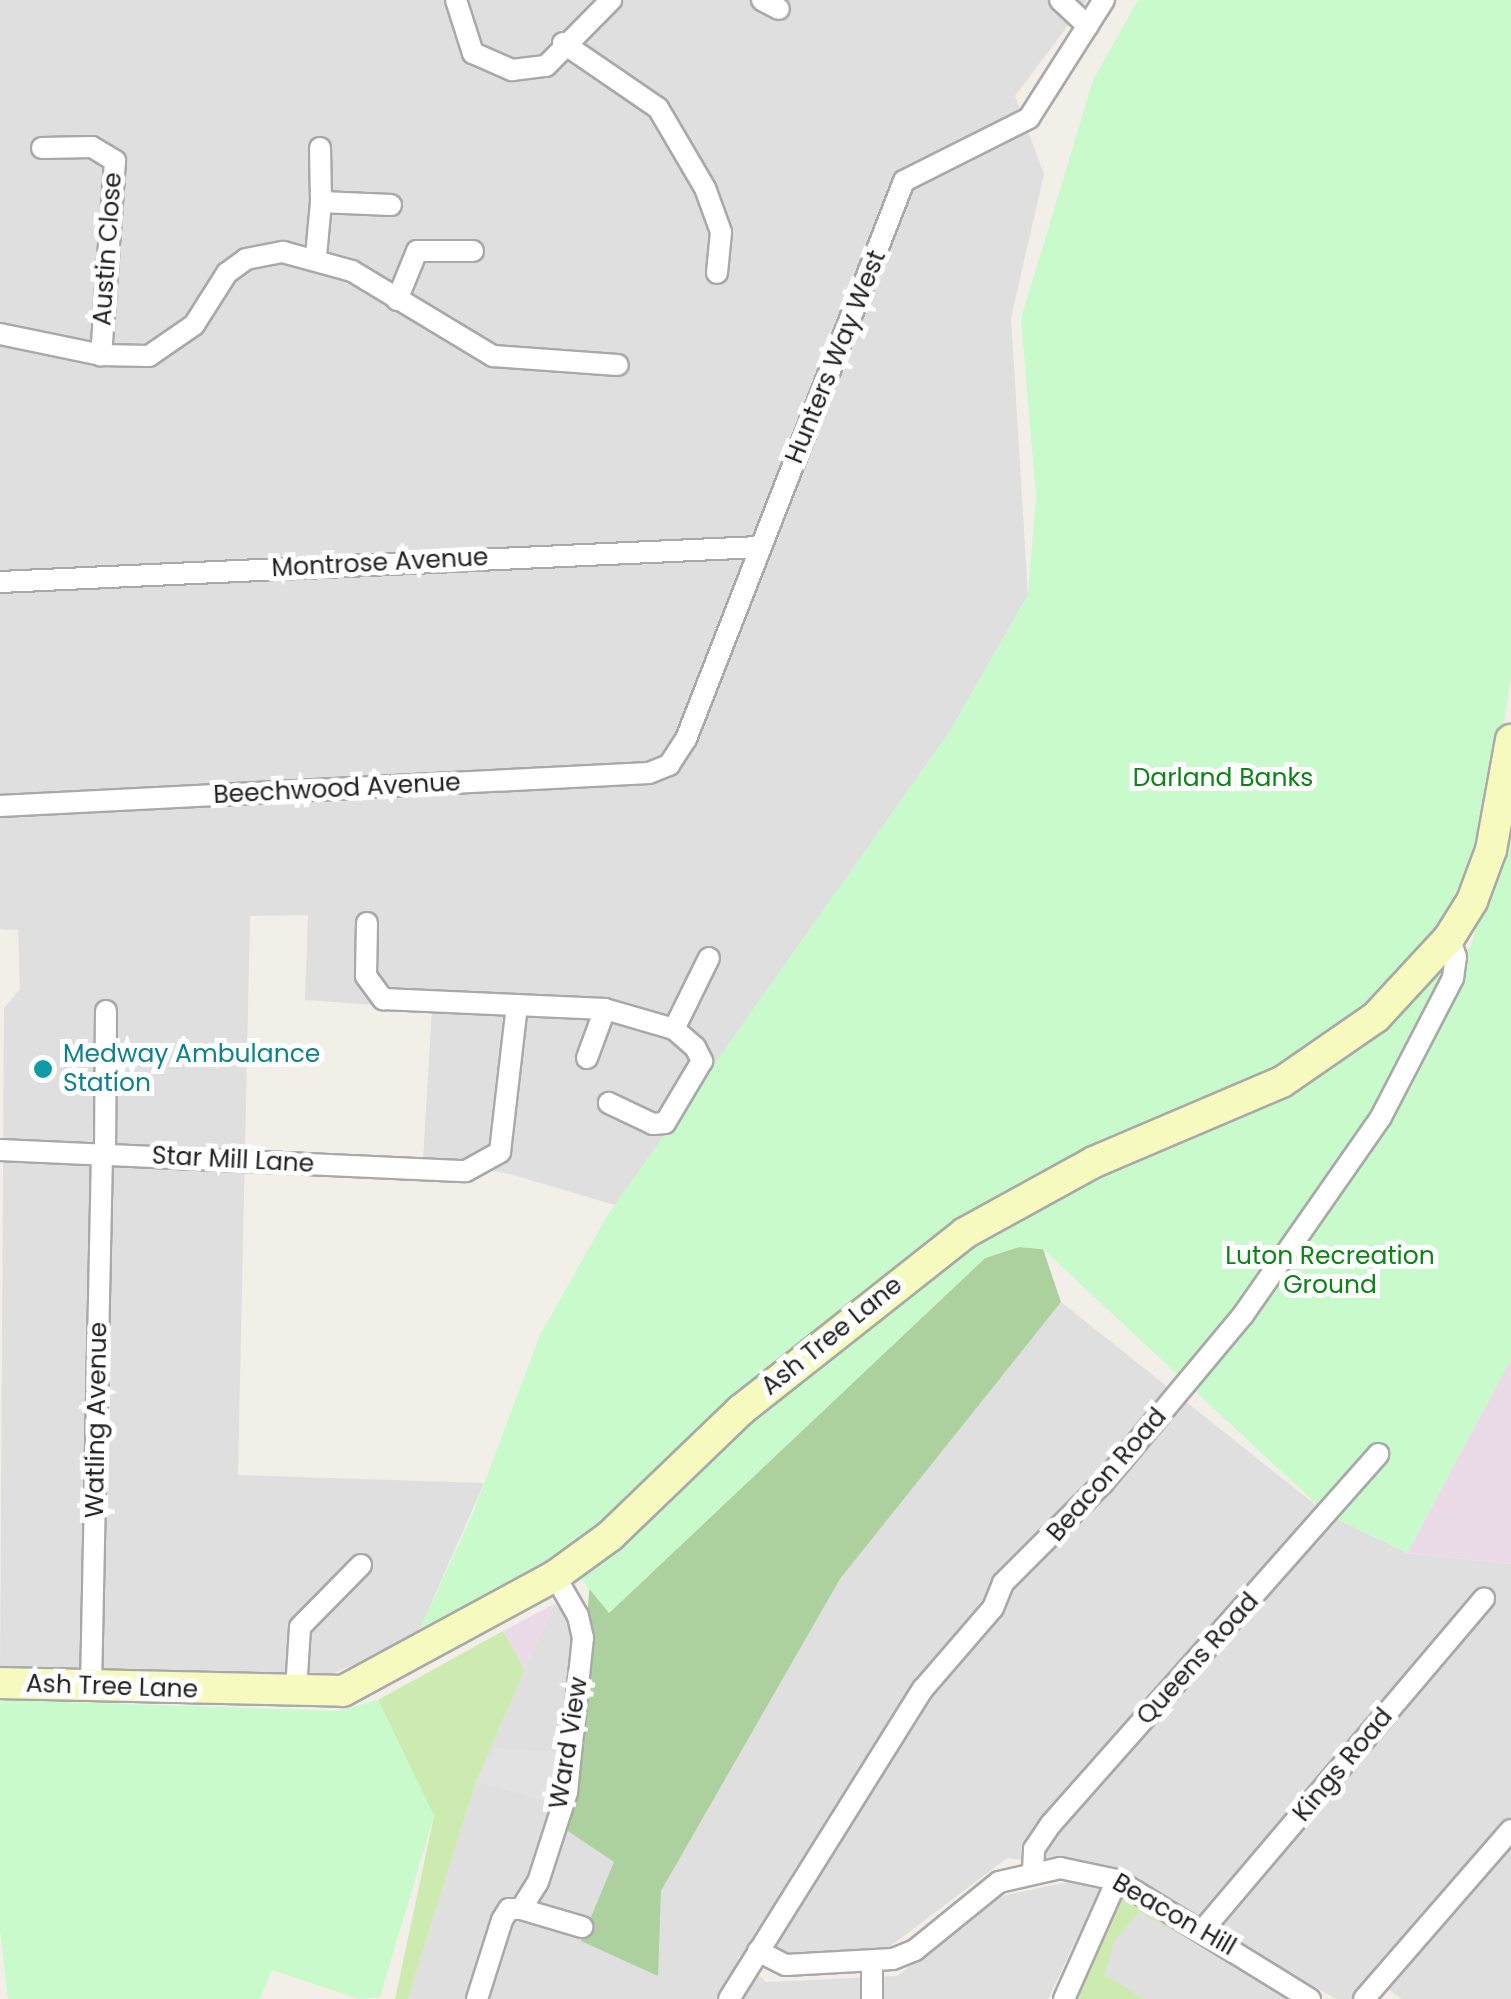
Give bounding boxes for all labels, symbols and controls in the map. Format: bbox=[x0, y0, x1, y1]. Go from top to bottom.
street label: Austin Close bbox=[88, 171, 128, 327]
street label: Hunters Way West bbox=[780, 246, 892, 468]
street label: Montrose Avenue bbox=[271, 542, 489, 584]
park label: Darland Banks bbox=[1133, 763, 1313, 793]
street label: Beechwood Avenue bbox=[213, 768, 461, 810]
place label: Medway Ambulance Station bbox=[63, 1040, 320, 1099]
marker: Medway Ambulance Station bbox=[32, 1058, 54, 1080]
street label: Star Mill Lane bbox=[151, 1141, 315, 1179]
park label: Luton Recreation Ground bbox=[1225, 1242, 1435, 1301]
street label: Ash Tree Lane bbox=[756, 1270, 908, 1402]
street label: Watling Avenue bbox=[80, 1322, 114, 1518]
street label: Beacon Road bbox=[1041, 1402, 1173, 1548]
street label: Queens Road bbox=[1131, 1587, 1265, 1731]
street label: Ash Tree Lane bbox=[25, 1669, 199, 1705]
street label: Ward View bbox=[544, 1675, 594, 1811]
street label: Kings Road bbox=[1287, 1702, 1399, 1828]
street label: Beacon Hill bbox=[1107, 1868, 1241, 1962]

